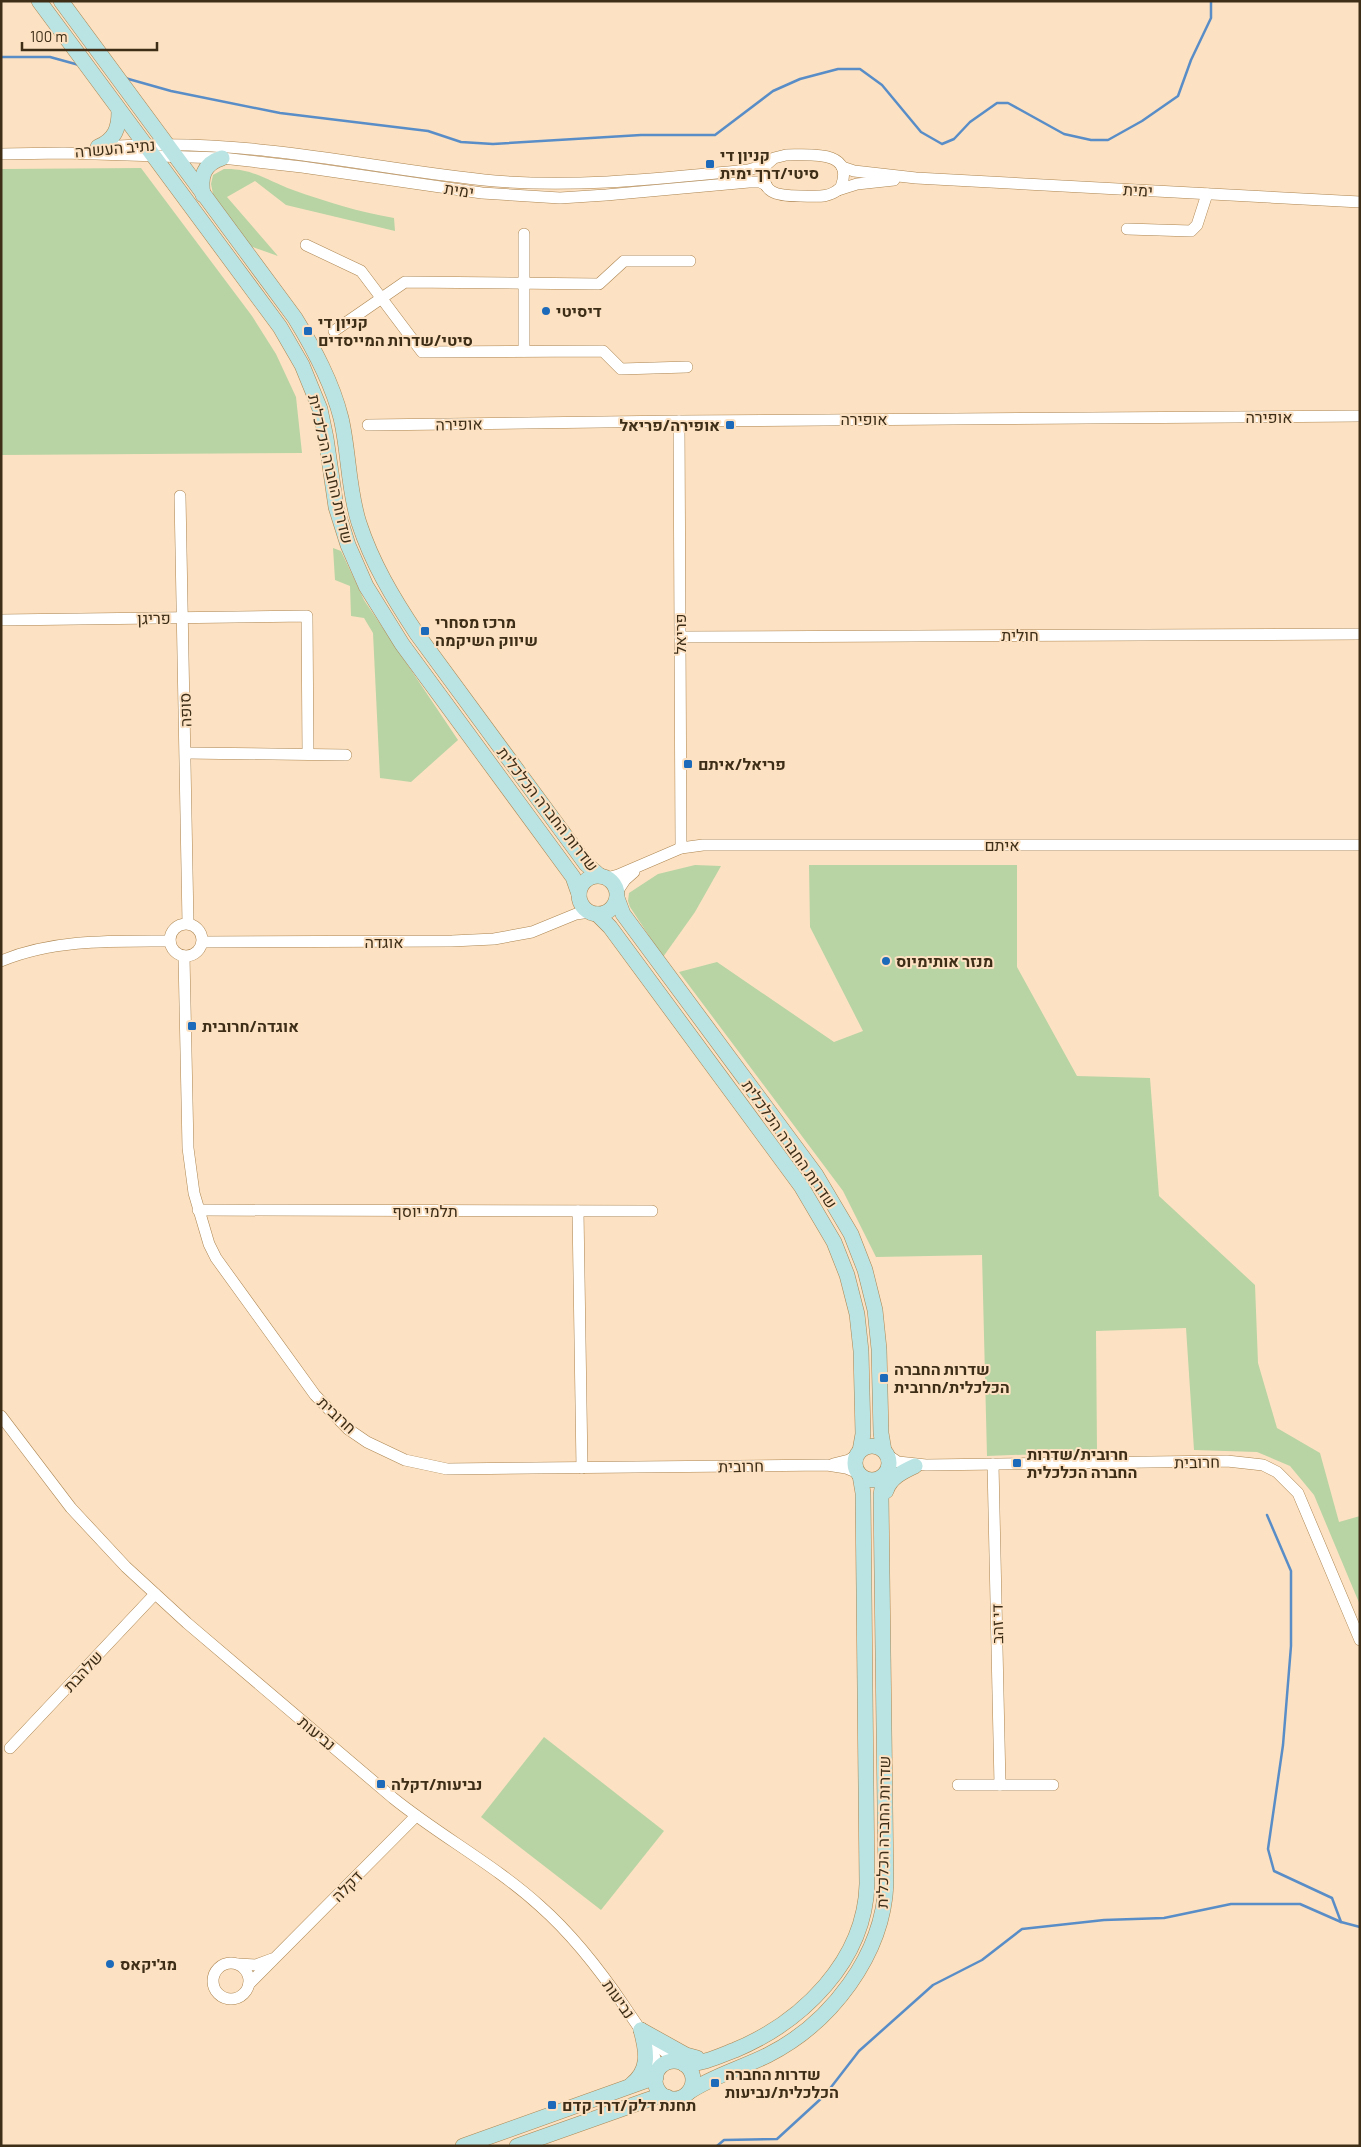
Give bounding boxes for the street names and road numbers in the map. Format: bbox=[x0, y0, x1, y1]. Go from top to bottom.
street label: נתיב העשרה bbox=[74, 135, 156, 160]
street label: ימית bbox=[443, 178, 475, 201]
street label: ימית bbox=[1123, 179, 1153, 200]
street label: שדרות החברה הכלכלית bbox=[305, 392, 358, 545]
street label: אופירה bbox=[1245, 407, 1293, 426]
street label: אופירה bbox=[840, 409, 888, 428]
street label: אופירה bbox=[435, 414, 483, 433]
street label: פריגן bbox=[137, 608, 171, 627]
street label: פריאל bbox=[670, 613, 689, 655]
street label: חולית bbox=[1001, 625, 1039, 644]
street label: סופה bbox=[174, 693, 195, 728]
street label: שדרות החברה הכלכלית bbox=[494, 743, 603, 875]
street label: איתם bbox=[984, 835, 1020, 854]
street label: אוגדה bbox=[365, 932, 403, 951]
street label: שדרות החברה הכלכלית bbox=[739, 1076, 842, 1212]
street label: תלמי יוסף bbox=[392, 1201, 458, 1220]
street label: חרובית bbox=[314, 1392, 360, 1437]
street label: חרובית bbox=[1174, 1452, 1220, 1471]
street label: חרובית bbox=[718, 1456, 764, 1475]
street label: די זהב bbox=[987, 1604, 1006, 1644]
street label: שלהבת bbox=[59, 1646, 106, 1695]
street label: נביעות bbox=[295, 1712, 340, 1754]
street label: שדרות החברה הכלכלית bbox=[872, 1755, 893, 1908]
street label: דקלה bbox=[327, 1866, 366, 1905]
street label: נביעות bbox=[599, 1976, 640, 2022]

